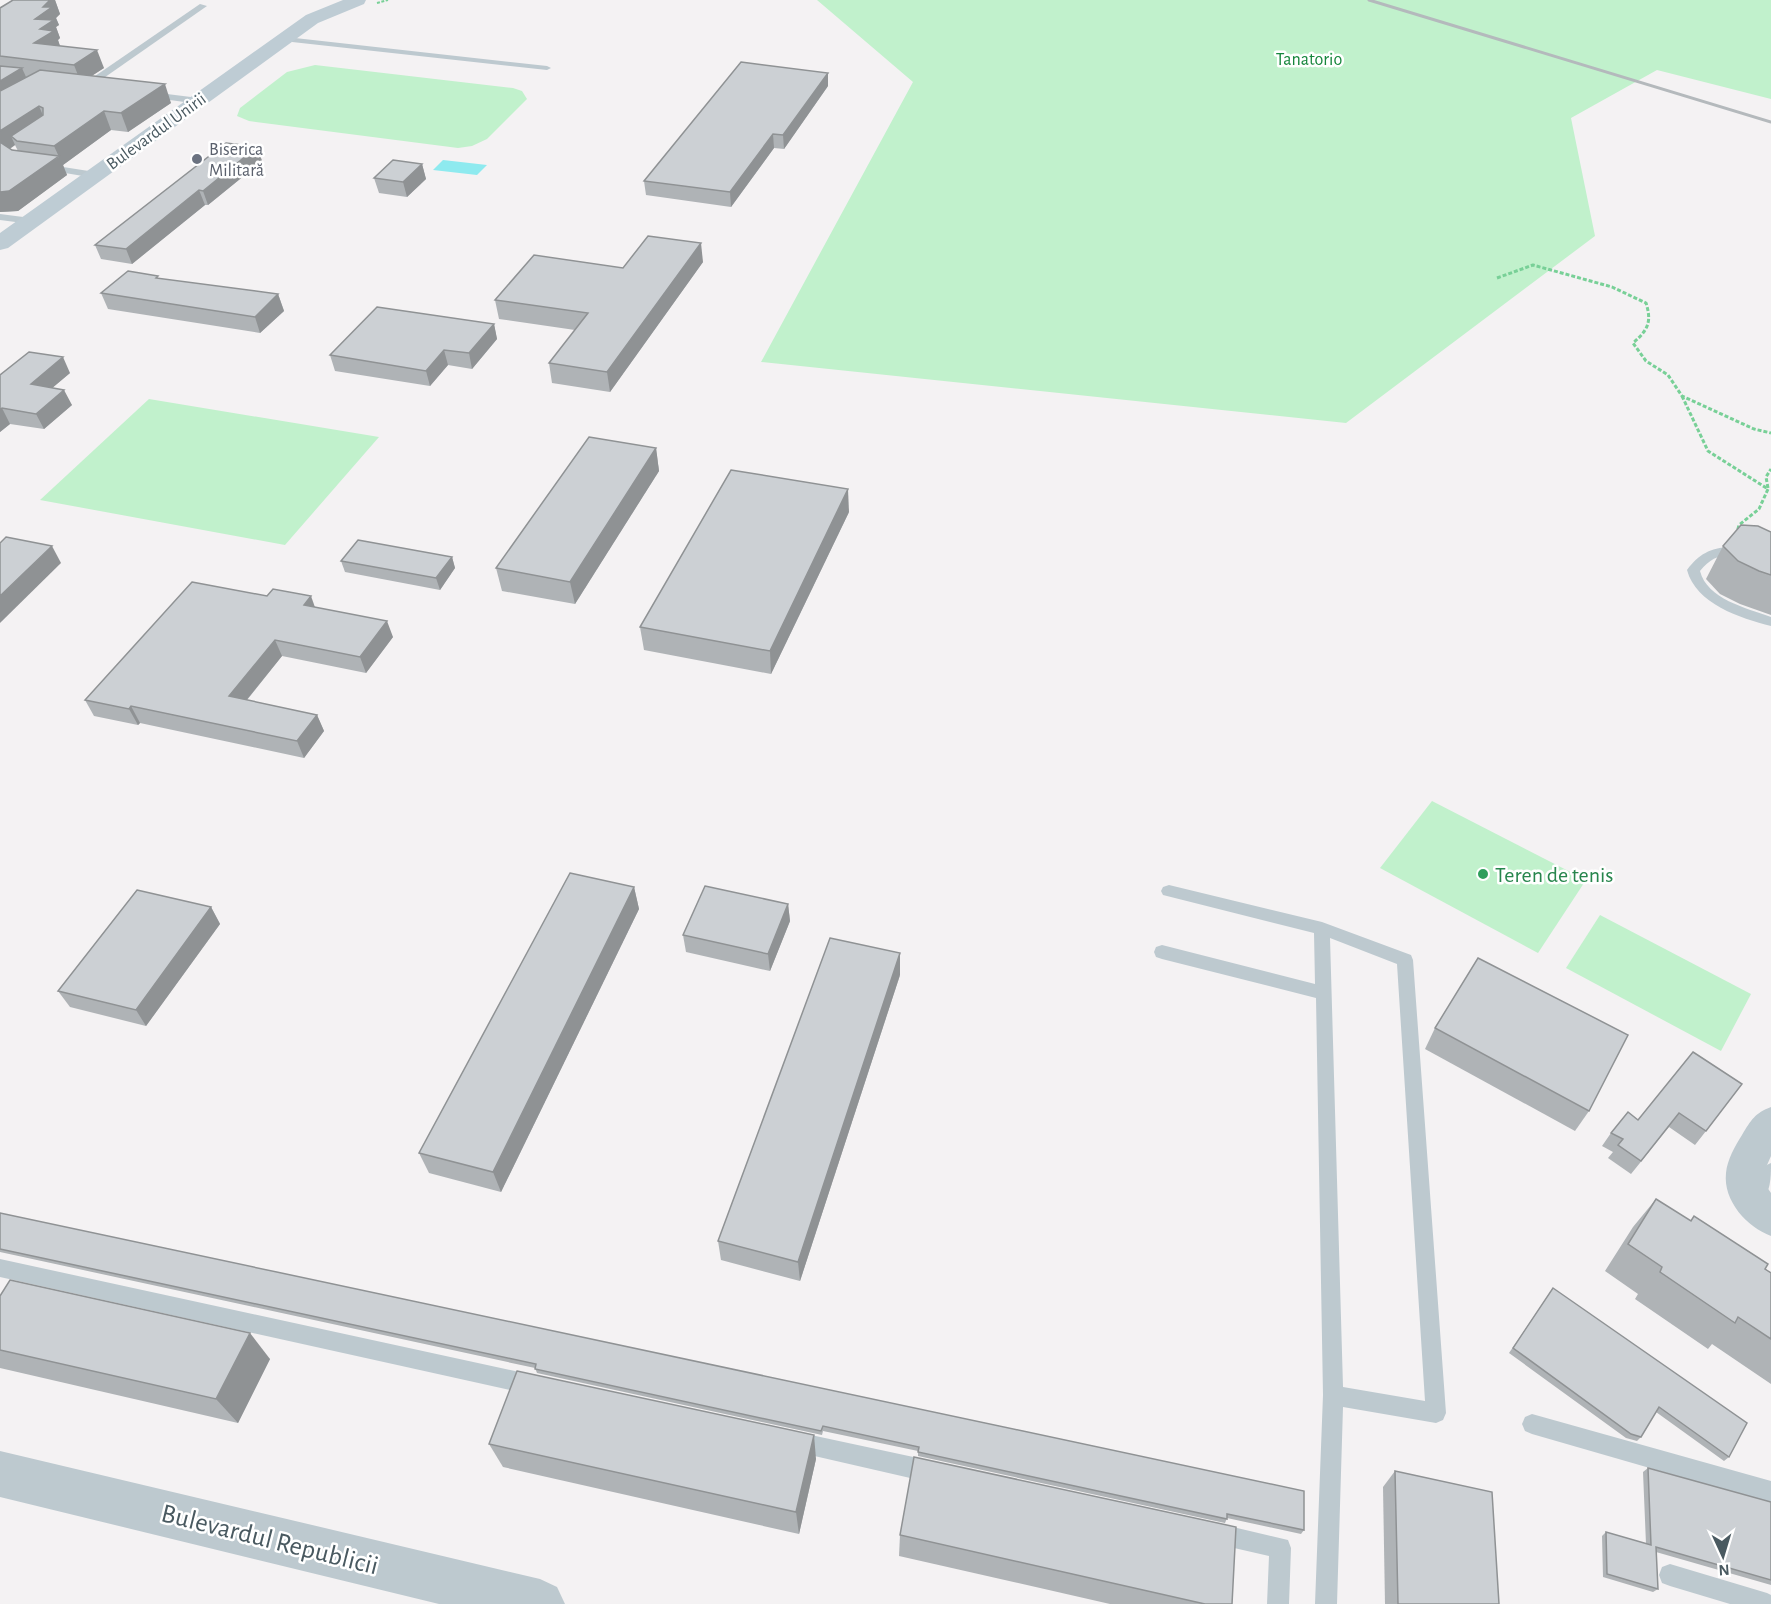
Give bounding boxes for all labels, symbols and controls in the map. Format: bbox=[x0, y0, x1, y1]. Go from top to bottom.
park label: Tanatorio bbox=[1276, 51, 1342, 69]
street label: Bulevardul Unirii bbox=[104, 90, 210, 174]
place label: Biserica Militară bbox=[209, 141, 264, 180]
marker: Biserica Militară bbox=[190, 152, 204, 166]
place label: Teren de tenis bbox=[1495, 864, 1614, 886]
marker: Teren de tenis bbox=[1476, 867, 1490, 881]
street label: Bulevardul Republicii bbox=[159, 1499, 381, 1580]
north arrow bbox=[1693, 1526, 1753, 1586]
text: N bbox=[1718, 1562, 1730, 1578]

